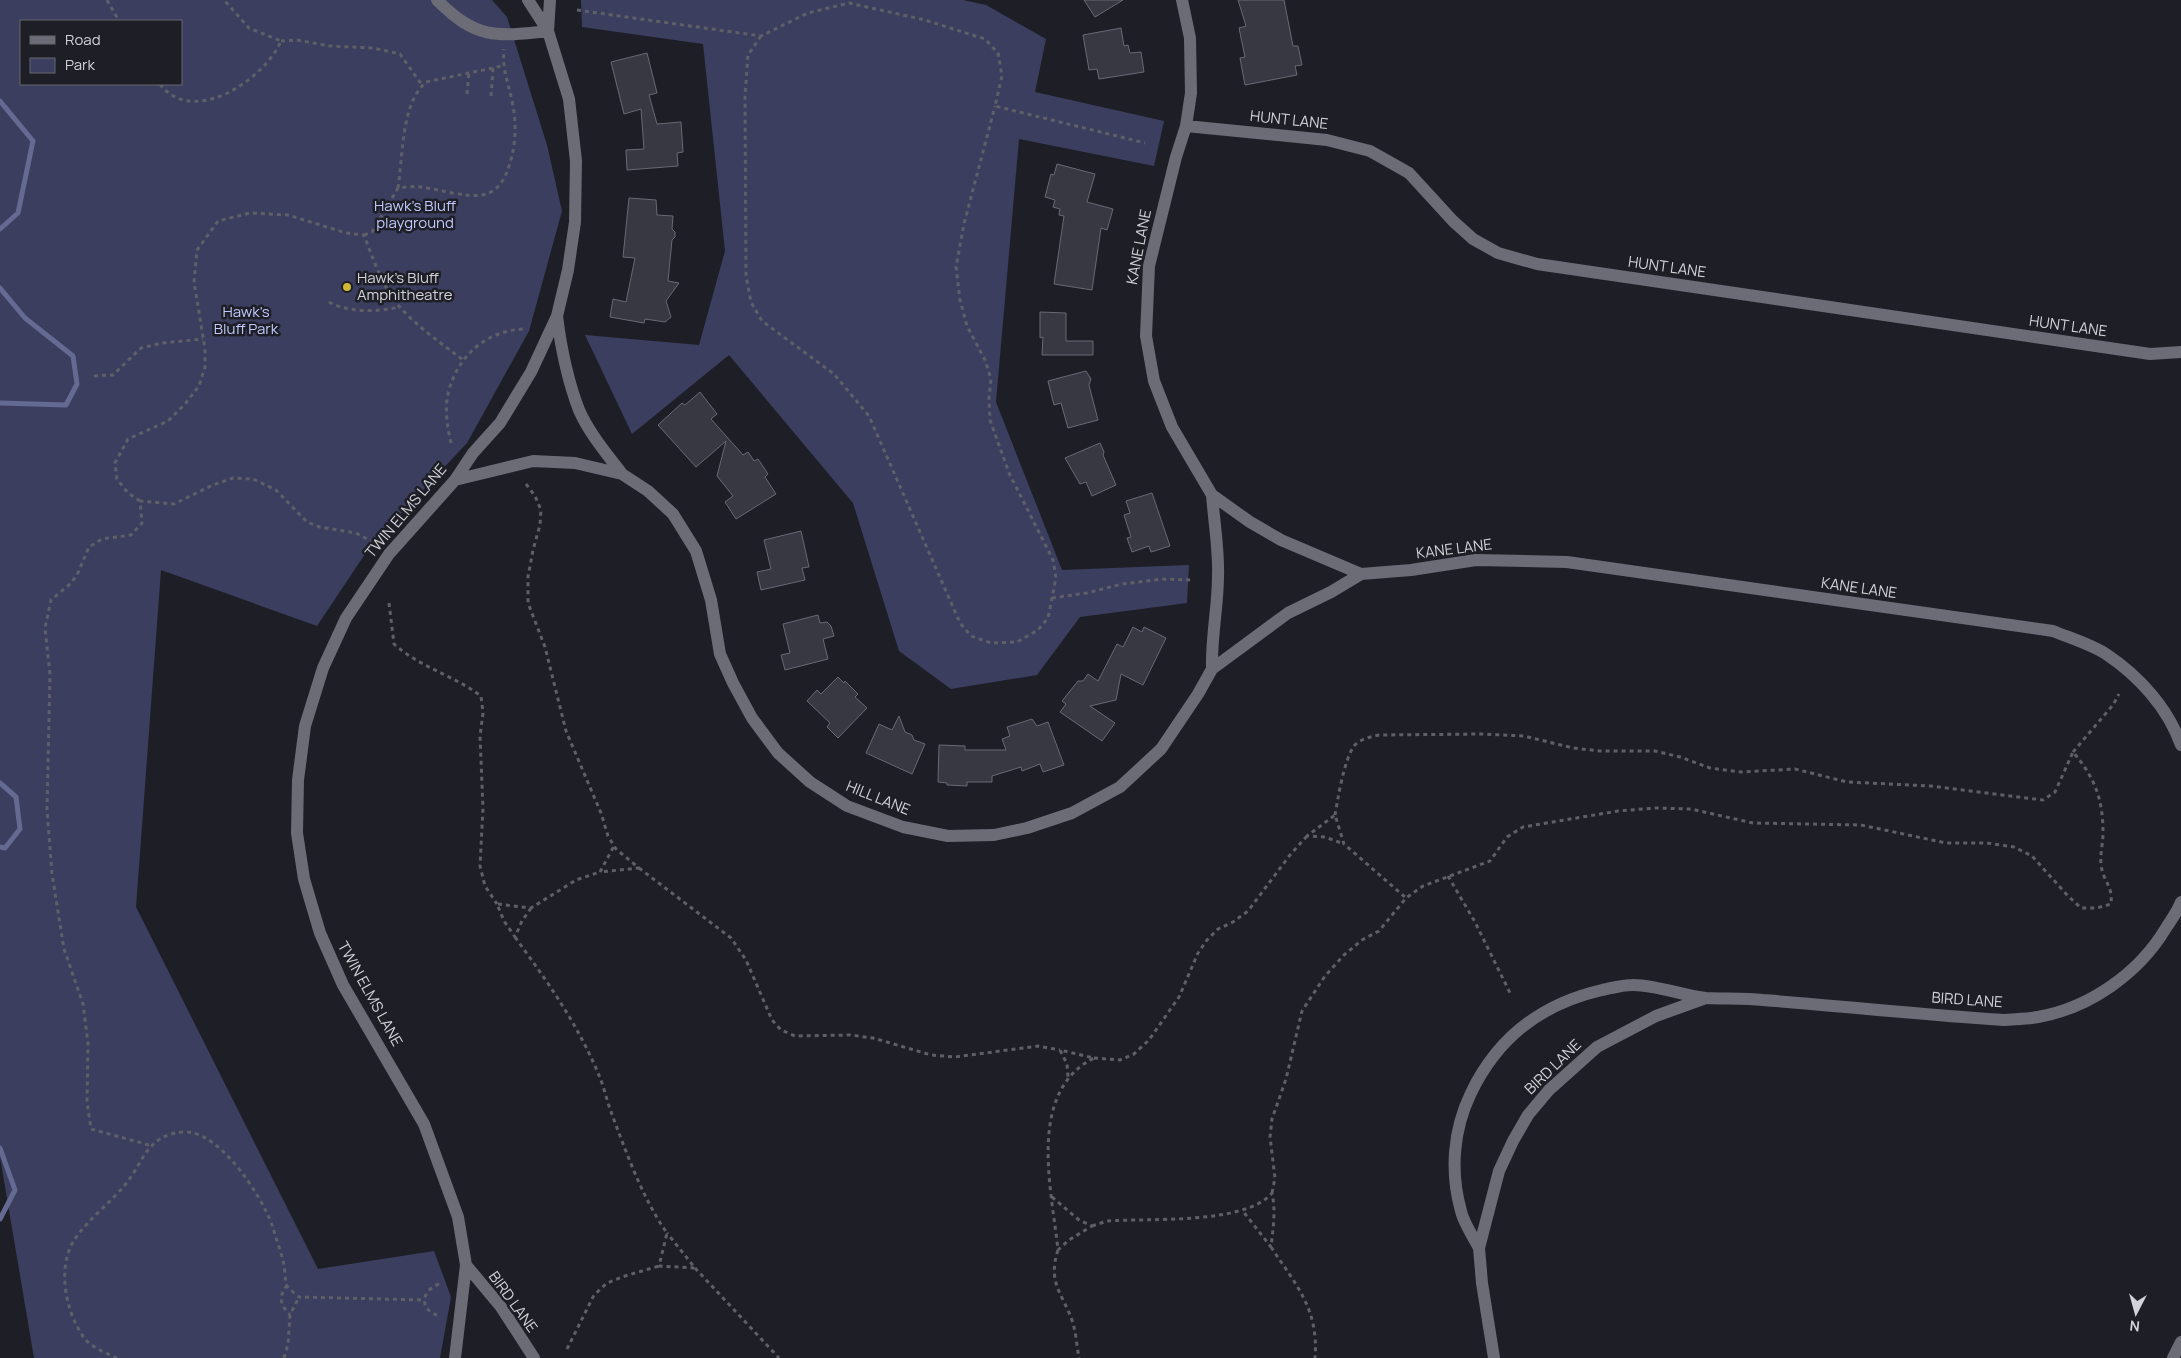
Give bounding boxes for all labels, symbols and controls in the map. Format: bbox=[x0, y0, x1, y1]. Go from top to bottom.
legend bbox=[20, 20, 182, 85]
text: Road bbox=[65, 29, 101, 50]
text: Park bbox=[65, 54, 95, 75]
street label: HUNT LANE bbox=[1249, 105, 1329, 134]
park label: Hawk's Bluff playground bbox=[374, 195, 456, 233]
street label: KANE LANE bbox=[1121, 207, 1156, 286]
street label: HUNT LANE bbox=[1627, 251, 1707, 282]
place label: Hawk's Bluff Amphitheatre bbox=[357, 267, 453, 305]
marker: Hawk's Bluff Amphitheatre bbox=[341, 281, 353, 293]
park label: Hawk's Bluff Park bbox=[214, 301, 279, 339]
street label: HUNT LANE bbox=[2028, 310, 2108, 341]
street label: TWIN ELMS LANE bbox=[360, 459, 451, 562]
street label: KANE LANE bbox=[1415, 533, 1493, 564]
street label: KANE LANE bbox=[1820, 572, 1898, 603]
street label: HILL LANE bbox=[843, 775, 913, 820]
street label: TWIN ELMS LANE bbox=[333, 938, 408, 1050]
street label: BIRD LANE bbox=[1931, 987, 2003, 1012]
street label: BIRD LANE bbox=[1520, 1034, 1586, 1099]
street label: BIRD LANE bbox=[484, 1267, 543, 1337]
north arrow bbox=[2111, 1288, 2161, 1338]
text: N bbox=[2129, 1316, 2141, 1336]

